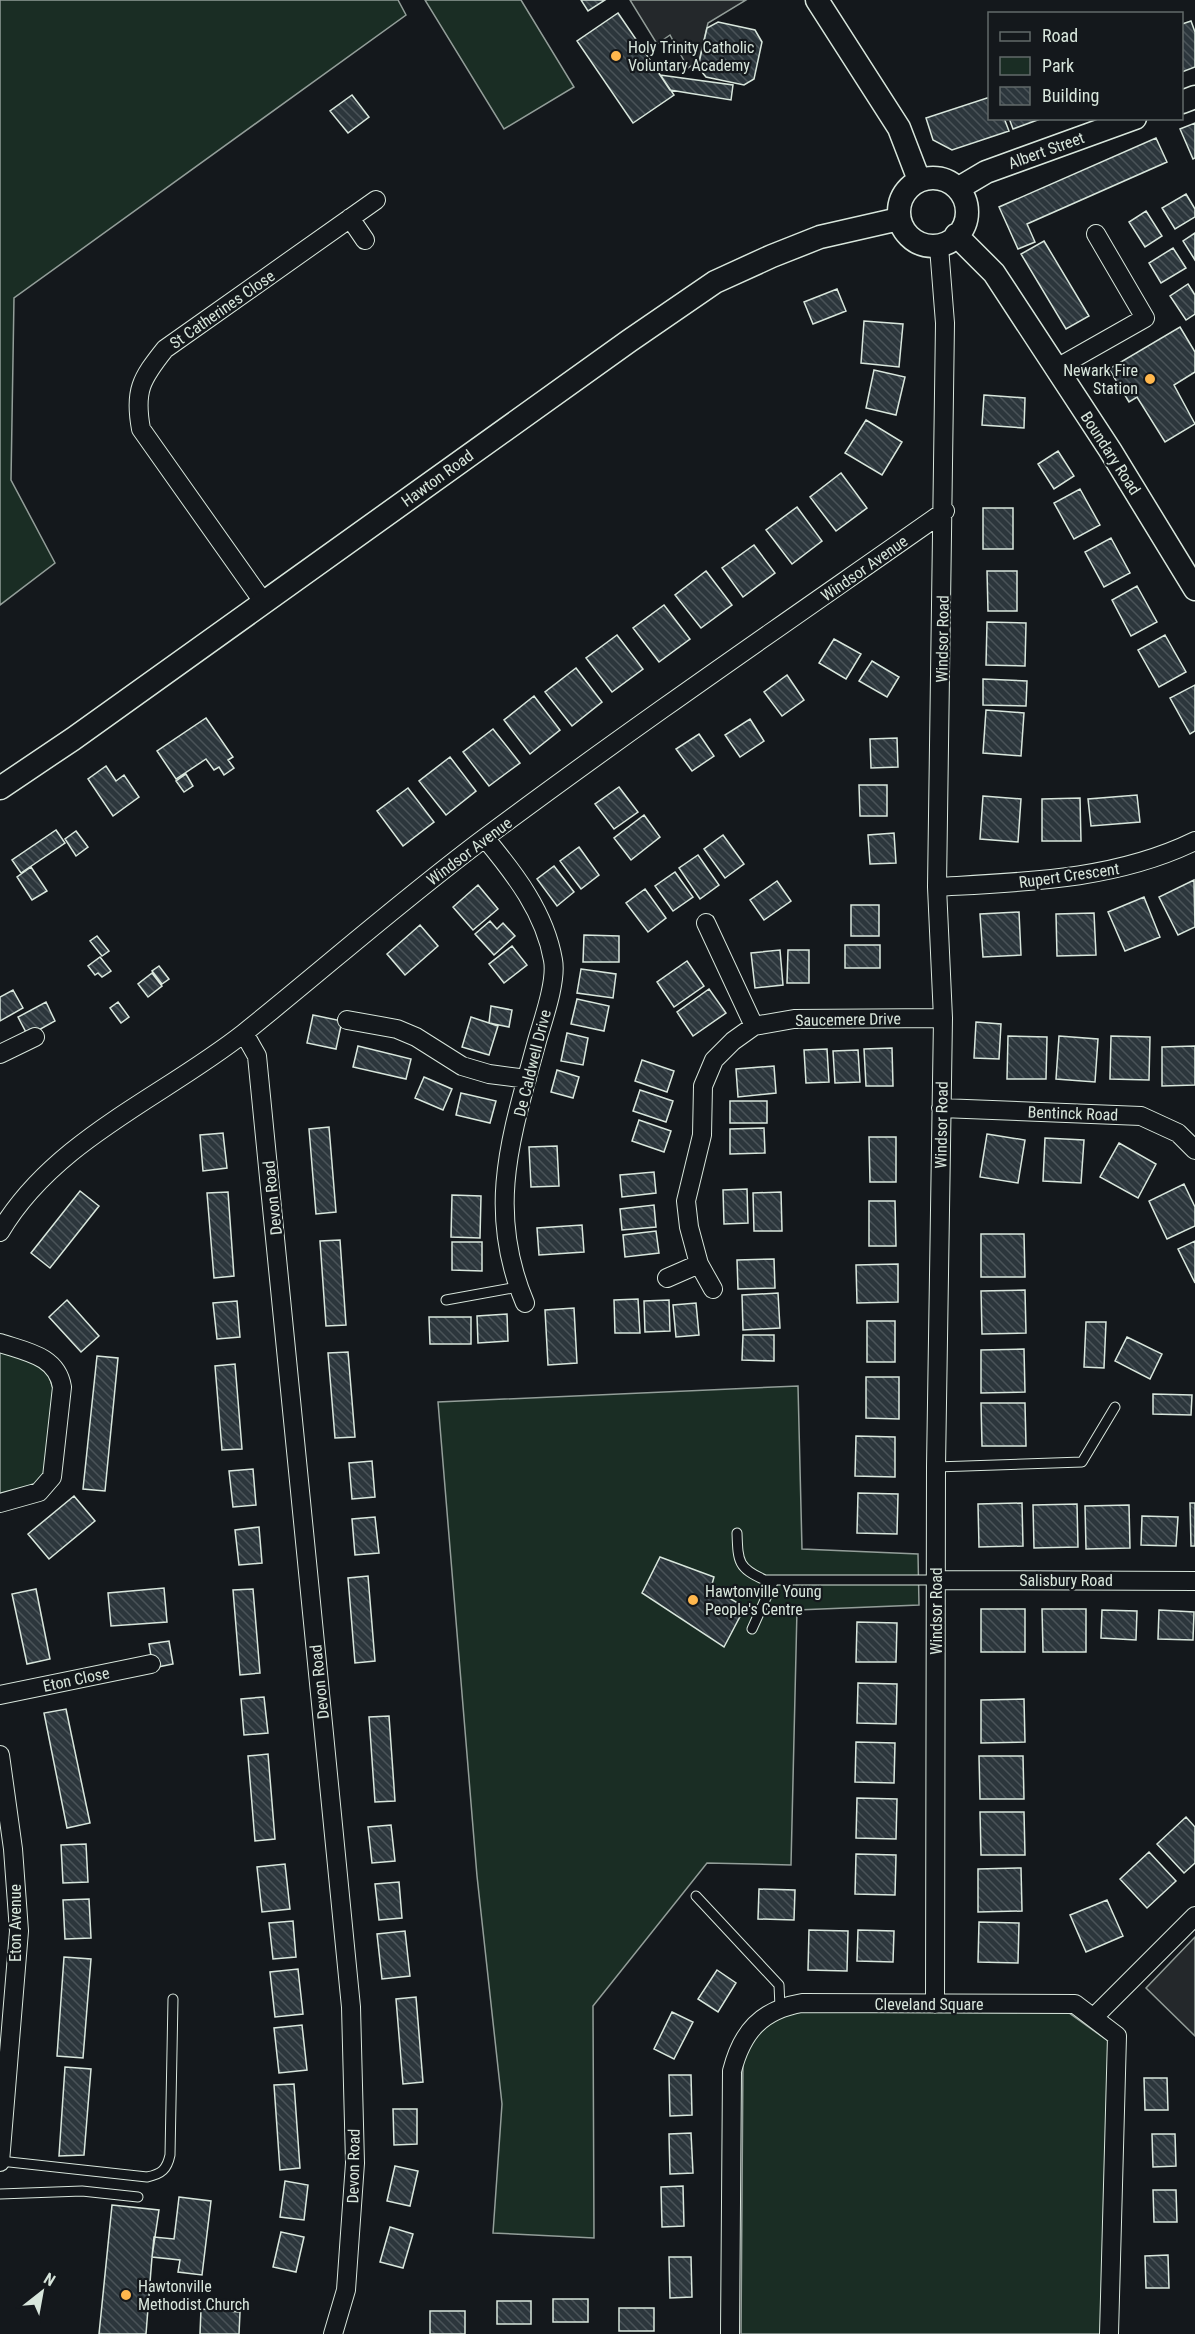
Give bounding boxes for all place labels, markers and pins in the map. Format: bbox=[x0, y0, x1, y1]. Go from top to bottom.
place label: Holy Trinity Catholic Voluntary Academy bbox=[628, 38, 754, 75]
marker: Holy Trinity Catholic Voluntary Academy bbox=[609, 49, 623, 63]
place label: Newark Fire Station bbox=[1063, 361, 1138, 398]
marker: Newark Fire Station bbox=[1143, 372, 1157, 386]
place label: Hawtonville Young People's Centre bbox=[705, 1582, 822, 1619]
marker: Hawtonville Young People's Centre bbox=[686, 1593, 700, 1607]
place label: Hawtonville Methodist Church bbox=[138, 2277, 250, 2314]
marker: Hawtonville Methodist Church bbox=[119, 2288, 133, 2302]

